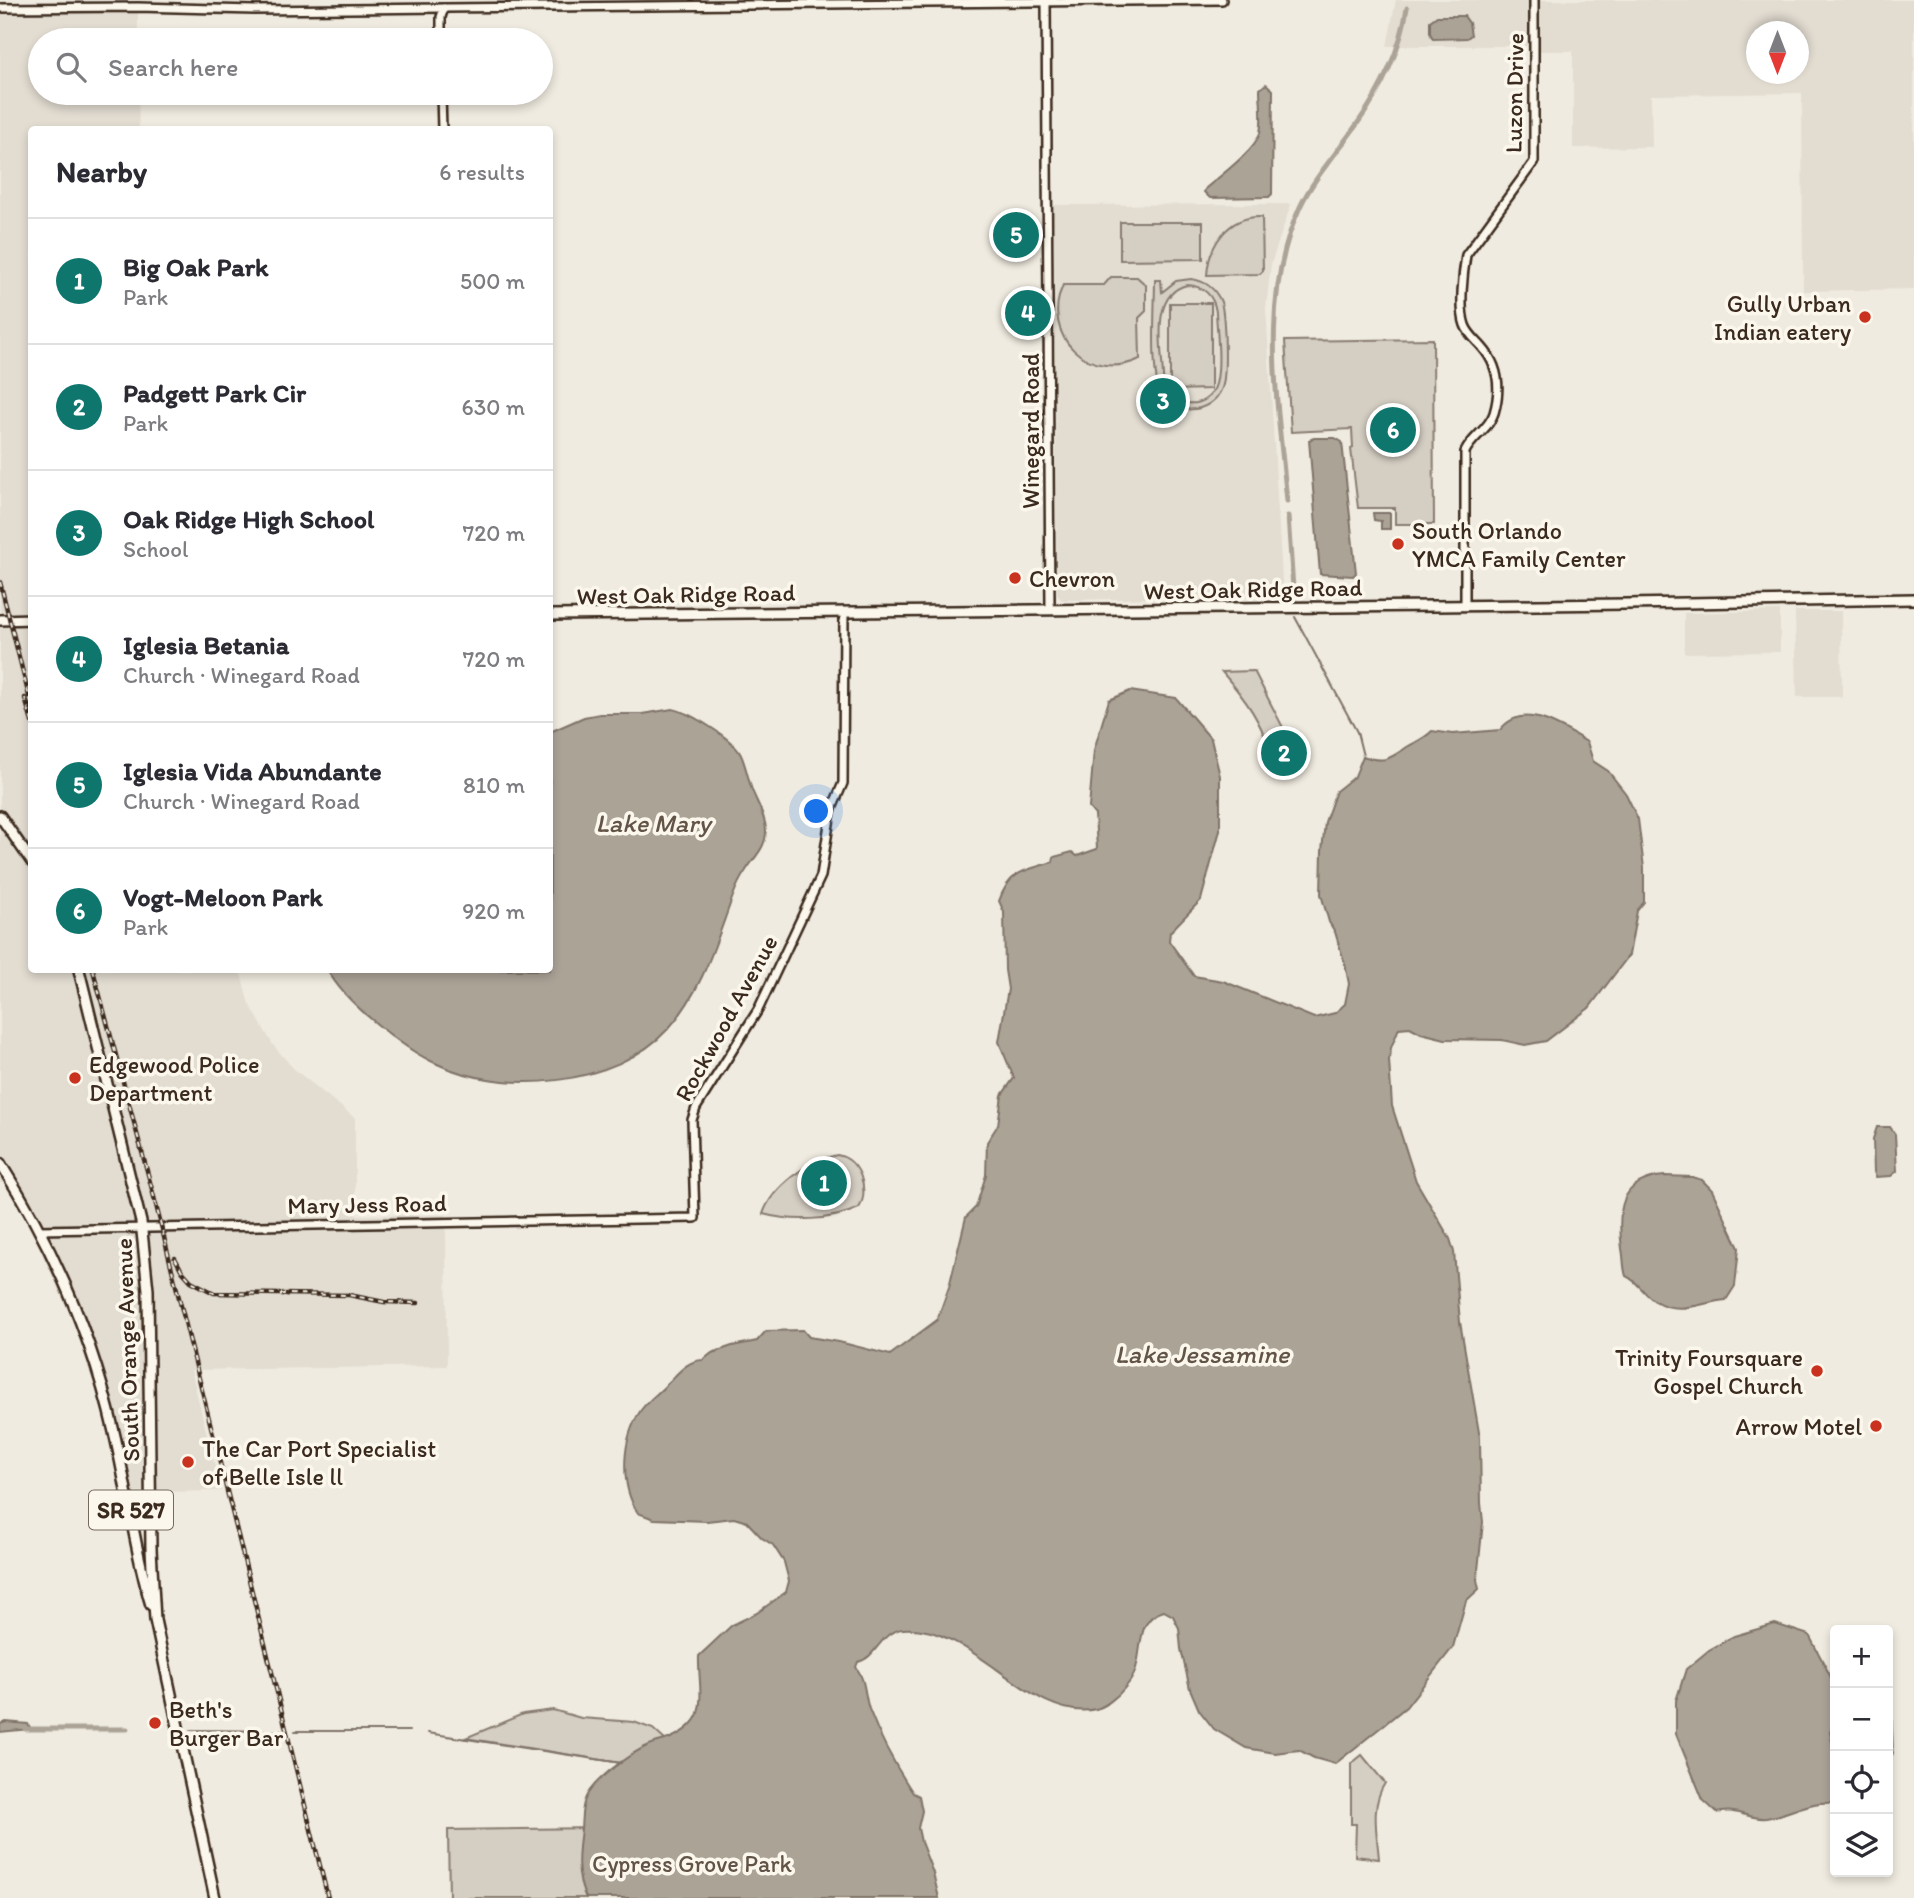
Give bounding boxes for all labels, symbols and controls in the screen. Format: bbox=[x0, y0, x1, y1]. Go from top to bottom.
north arrow bbox=[1746, 21, 1809, 84]
search box bbox=[28, 28, 553, 105]
street label: Luzon Drive bbox=[1498, 33, 1530, 153]
icon: search bbox=[52, 48, 90, 86]
text: Search here bbox=[108, 51, 238, 83]
text: Nearby bbox=[56, 153, 147, 190]
text: 6 results bbox=[439, 158, 525, 186]
pin: 5 bbox=[993, 209, 1039, 261]
text: Big Oak Park bbox=[123, 251, 269, 283]
text: 1 bbox=[74, 267, 84, 295]
text: 500 m bbox=[460, 267, 525, 295]
text: Park bbox=[123, 283, 168, 311]
pin: 4 bbox=[1005, 287, 1051, 339]
place label: Gully Urban Indian eatery bbox=[1714, 289, 1852, 346]
marker: Gully Urban Indian eatery bbox=[1857, 309, 1873, 325]
street label: Winegard Road bbox=[1016, 353, 1045, 509]
pin: 3 bbox=[1140, 375, 1186, 427]
text: Padgett Park Cir bbox=[123, 377, 306, 409]
text: 2 bbox=[73, 393, 85, 421]
text: 630 m bbox=[462, 393, 525, 421]
pin: 6 bbox=[1370, 404, 1416, 456]
text: Park bbox=[123, 409, 168, 437]
text: Oak Ridge High School bbox=[123, 503, 374, 535]
place label: South Orlando YMCA Family Center bbox=[1412, 516, 1626, 573]
text: 3 bbox=[73, 519, 85, 547]
text: 720 m bbox=[463, 519, 525, 547]
text: School bbox=[123, 535, 188, 563]
marker: South Orlando YMCA Family Center bbox=[1390, 536, 1406, 552]
place label: Chevron bbox=[1029, 564, 1116, 593]
marker: Chevron bbox=[1007, 570, 1023, 586]
street label: West Oak Ridge Road bbox=[1143, 573, 1363, 605]
street label: West Oak Ridge Road bbox=[576, 578, 796, 610]
text: Iglesia Betania bbox=[123, 629, 289, 661]
text: 4 bbox=[72, 645, 86, 673]
text: 720 m bbox=[463, 645, 525, 673]
text: Church · Winegard Road bbox=[123, 661, 360, 689]
pin: 2 bbox=[1261, 727, 1307, 779]
text: Iglesia Vida Abundante bbox=[123, 755, 382, 787]
text: 5 bbox=[73, 771, 85, 799]
text: 810 m bbox=[463, 771, 525, 799]
text: Church · Winegard Road bbox=[123, 787, 360, 815]
your location bbox=[799, 794, 833, 828]
water label: Lake Mary bbox=[596, 807, 713, 839]
text: Vogt-Meloon Park bbox=[123, 881, 323, 913]
text: 6 bbox=[73, 897, 85, 925]
text: 920 m bbox=[462, 897, 525, 925]
text: Park bbox=[123, 913, 168, 941]
street label: Rockwood Avenue bbox=[668, 930, 784, 1106]
place label: Edgewood Police Department bbox=[89, 1050, 260, 1107]
marker: Edgewood Police Department bbox=[67, 1070, 83, 1086]
pin: 1 bbox=[801, 1157, 847, 1209]
street label: Mary Jess Road bbox=[287, 1188, 447, 1220]
street label: South Orange Avenue bbox=[109, 1238, 145, 1462]
water label: Lake Jessamine bbox=[1115, 1338, 1291, 1370]
place label: Trinity Foursquare Gospel Church bbox=[1615, 1343, 1803, 1400]
marker: Trinity Foursquare Gospel Church bbox=[1809, 1363, 1825, 1379]
place label: Arrow Motel bbox=[1736, 1412, 1862, 1441]
marker: Arrow Motel bbox=[1868, 1418, 1884, 1434]
place label: The Car Port Specialist of Belle Isle ll bbox=[202, 1434, 436, 1491]
marker: The Car Port Specialist of Belle Isle ll bbox=[180, 1454, 196, 1470]
road number: SR 527 bbox=[89, 1490, 173, 1530]
map controls bbox=[1830, 1625, 1893, 1877]
button: + bbox=[1830, 1625, 1893, 1688]
button: − bbox=[1830, 1688, 1893, 1751]
place label: Beth's Burger Bar bbox=[169, 1695, 284, 1752]
marker: Beth's Burger Bar bbox=[147, 1715, 163, 1731]
button: locate bbox=[1830, 1751, 1893, 1814]
button: layers bbox=[1830, 1814, 1893, 1877]
park label: Cypress Grove Park bbox=[592, 1849, 793, 1878]

